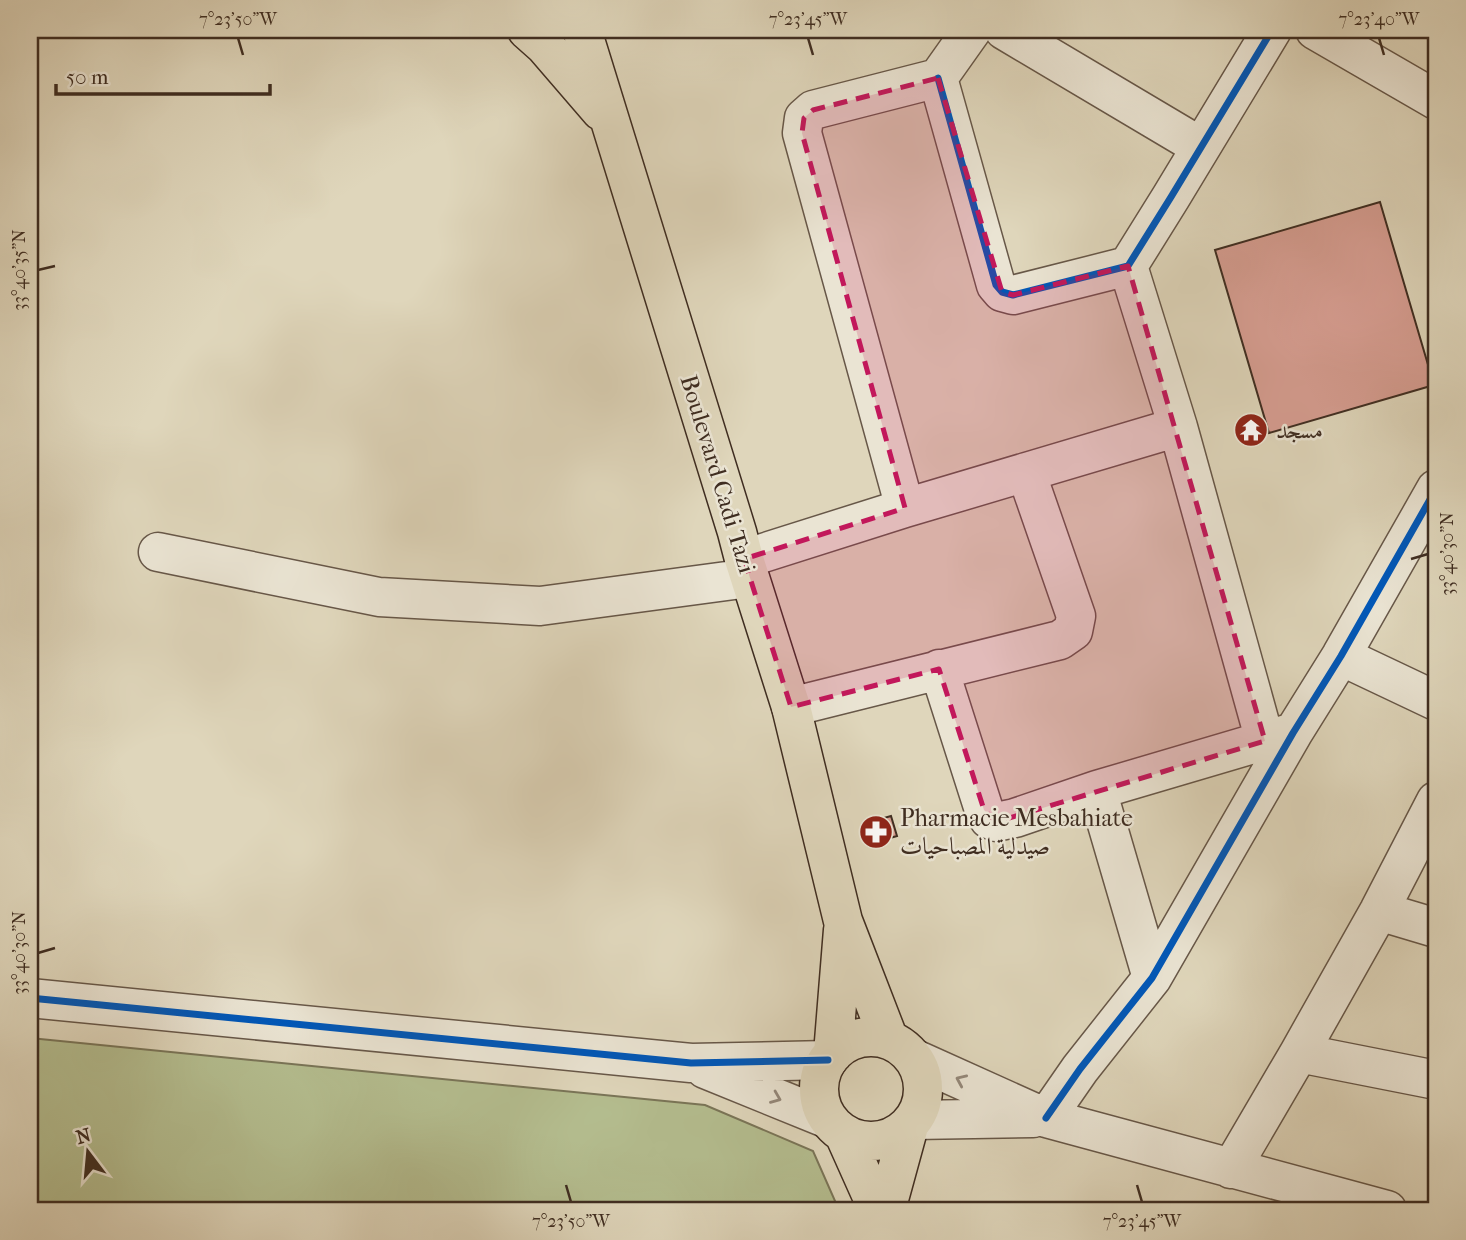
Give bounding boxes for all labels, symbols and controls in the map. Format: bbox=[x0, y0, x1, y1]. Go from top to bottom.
text: 7°23'50"W bbox=[199, 9, 278, 30]
text: 7°23'45"W bbox=[769, 9, 849, 30]
text: 7°23'40"W bbox=[1339, 9, 1421, 30]
scale bar bbox=[56, 52, 270, 96]
text: 50 m bbox=[66, 65, 109, 89]
text: 33°40'35"N bbox=[9, 229, 30, 311]
street label: Boulevard Cadi Tazi bbox=[675, 372, 761, 576]
temple icon: مسجد bbox=[1232, 411, 1270, 449]
place label: مسجد bbox=[1276, 416, 1323, 444]
text: 33°40'30"N bbox=[1437, 512, 1458, 596]
place label: Pharmacie Mesbahiate صيدلية المصباحيات bbox=[900, 804, 1133, 860]
pharmacy icon: Pharmacie Mesbahiate صيدلية المصباحيات bbox=[857, 813, 895, 851]
text: 33°40'30"N bbox=[9, 911, 30, 995]
one-way arrow bbox=[956, 1074, 968, 1088]
one-way arrow bbox=[769, 1090, 782, 1104]
north arrow bbox=[52, 1118, 122, 1188]
text: N bbox=[74, 1124, 94, 1149]
text: 7°23'50"W bbox=[532, 1211, 611, 1232]
text: 7°23'45"W bbox=[1103, 1211, 1183, 1232]

